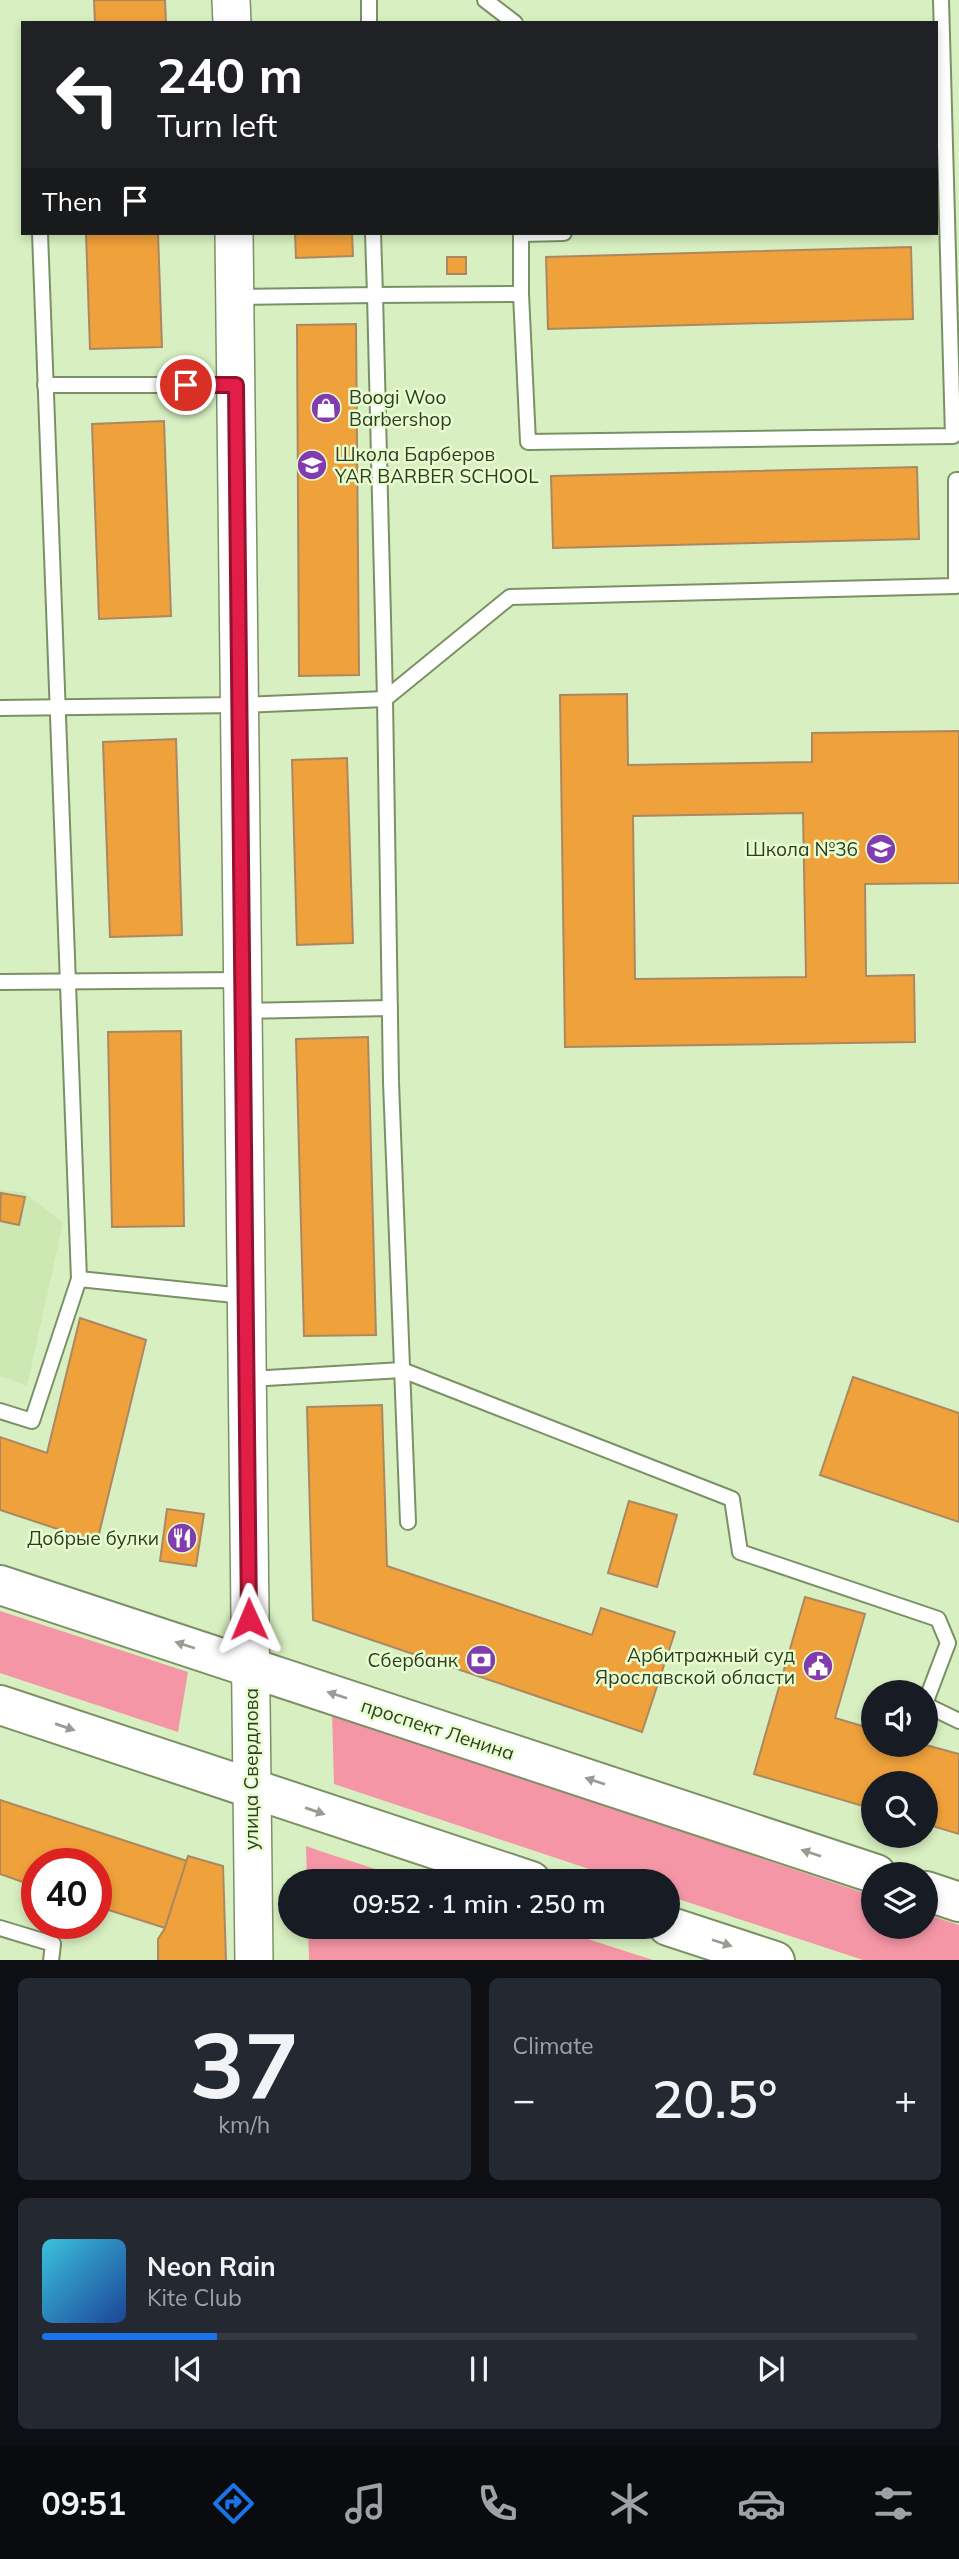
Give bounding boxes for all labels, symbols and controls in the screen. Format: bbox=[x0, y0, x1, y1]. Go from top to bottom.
text: 240 m bbox=[157, 44, 303, 105]
icon: left bbox=[42, 49, 133, 140]
text: Turn left bbox=[157, 105, 277, 145]
icon: arrive bbox=[116, 182, 154, 220]
text: Then bbox=[42, 185, 102, 218]
pin bbox=[156, 355, 216, 415]
icon: arrive bbox=[167, 366, 205, 404]
place label: Boogi Woo Barbershop bbox=[349, 385, 452, 431]
shop icon: Boogi Woo Barbershop bbox=[309, 391, 343, 425]
place label: Школа Барберов YAR BARBER SCHOOL bbox=[334, 442, 539, 488]
school or university icon: Школа Барберов YAR BARBER SCHOOL bbox=[295, 448, 329, 482]
school or university icon: Школа №36 bbox=[864, 832, 898, 866]
place label: Школа №36 bbox=[745, 837, 858, 861]
restaurant icon: Добрые булки bbox=[165, 1521, 199, 1555]
place label: Добрые булки bbox=[27, 1526, 159, 1550]
position arrow bbox=[212, 1582, 286, 1656]
one-way arrow bbox=[174, 1639, 195, 1649]
bank icon: Сбербанк bbox=[464, 1643, 498, 1677]
place label: Арбитражный суд Ярославской области bbox=[595, 1643, 795, 1689]
place label: Сбербанк bbox=[368, 1648, 459, 1672]
public building icon: Арбитражный суд Ярославской области bbox=[801, 1649, 835, 1683]
map controls bbox=[861, 1680, 938, 1939]
button: sound bbox=[861, 1680, 938, 1757]
street label: улица Свердлова bbox=[239, 1688, 263, 1850]
one-way arrow bbox=[327, 1689, 348, 1700]
street label: проспект Ленина bbox=[358, 1693, 518, 1765]
one-way arrow bbox=[54, 1722, 75, 1733]
button: search bbox=[861, 1771, 938, 1848]
one-way arrow bbox=[585, 1775, 606, 1786]
one-way arrow bbox=[304, 1806, 325, 1817]
one-way arrow bbox=[801, 1847, 822, 1858]
speed limit sign: 40 bbox=[21, 1848, 112, 1939]
button: layers bbox=[861, 1862, 938, 1939]
text: 09:52 · 1 min · 250 m bbox=[352, 1887, 606, 1920]
one-way arrow bbox=[711, 1938, 732, 1949]
text: 37 bbox=[190, 2007, 299, 2121]
text: Climate bbox=[513, 2031, 594, 2060]
text: 20.5° bbox=[652, 2066, 777, 2131]
text: − bbox=[513, 2075, 535, 2123]
text: + bbox=[894, 2075, 917, 2123]
text: km/h bbox=[218, 2110, 270, 2139]
text: Neon Rain bbox=[147, 2250, 276, 2283]
text: Kite Club bbox=[147, 2283, 242, 2312]
icon: previous bbox=[169, 2350, 207, 2388]
icon: pause bbox=[460, 2350, 498, 2388]
icon: next bbox=[752, 2350, 790, 2388]
icon: directions bbox=[209, 2479, 258, 2528]
icon: music bbox=[341, 2479, 390, 2528]
icon: phone bbox=[473, 2479, 522, 2528]
icon: climate bbox=[605, 2479, 654, 2528]
icon: car bbox=[737, 2479, 786, 2528]
icon: filters bbox=[869, 2479, 918, 2528]
text: 09:51 bbox=[41, 2483, 126, 2523]

